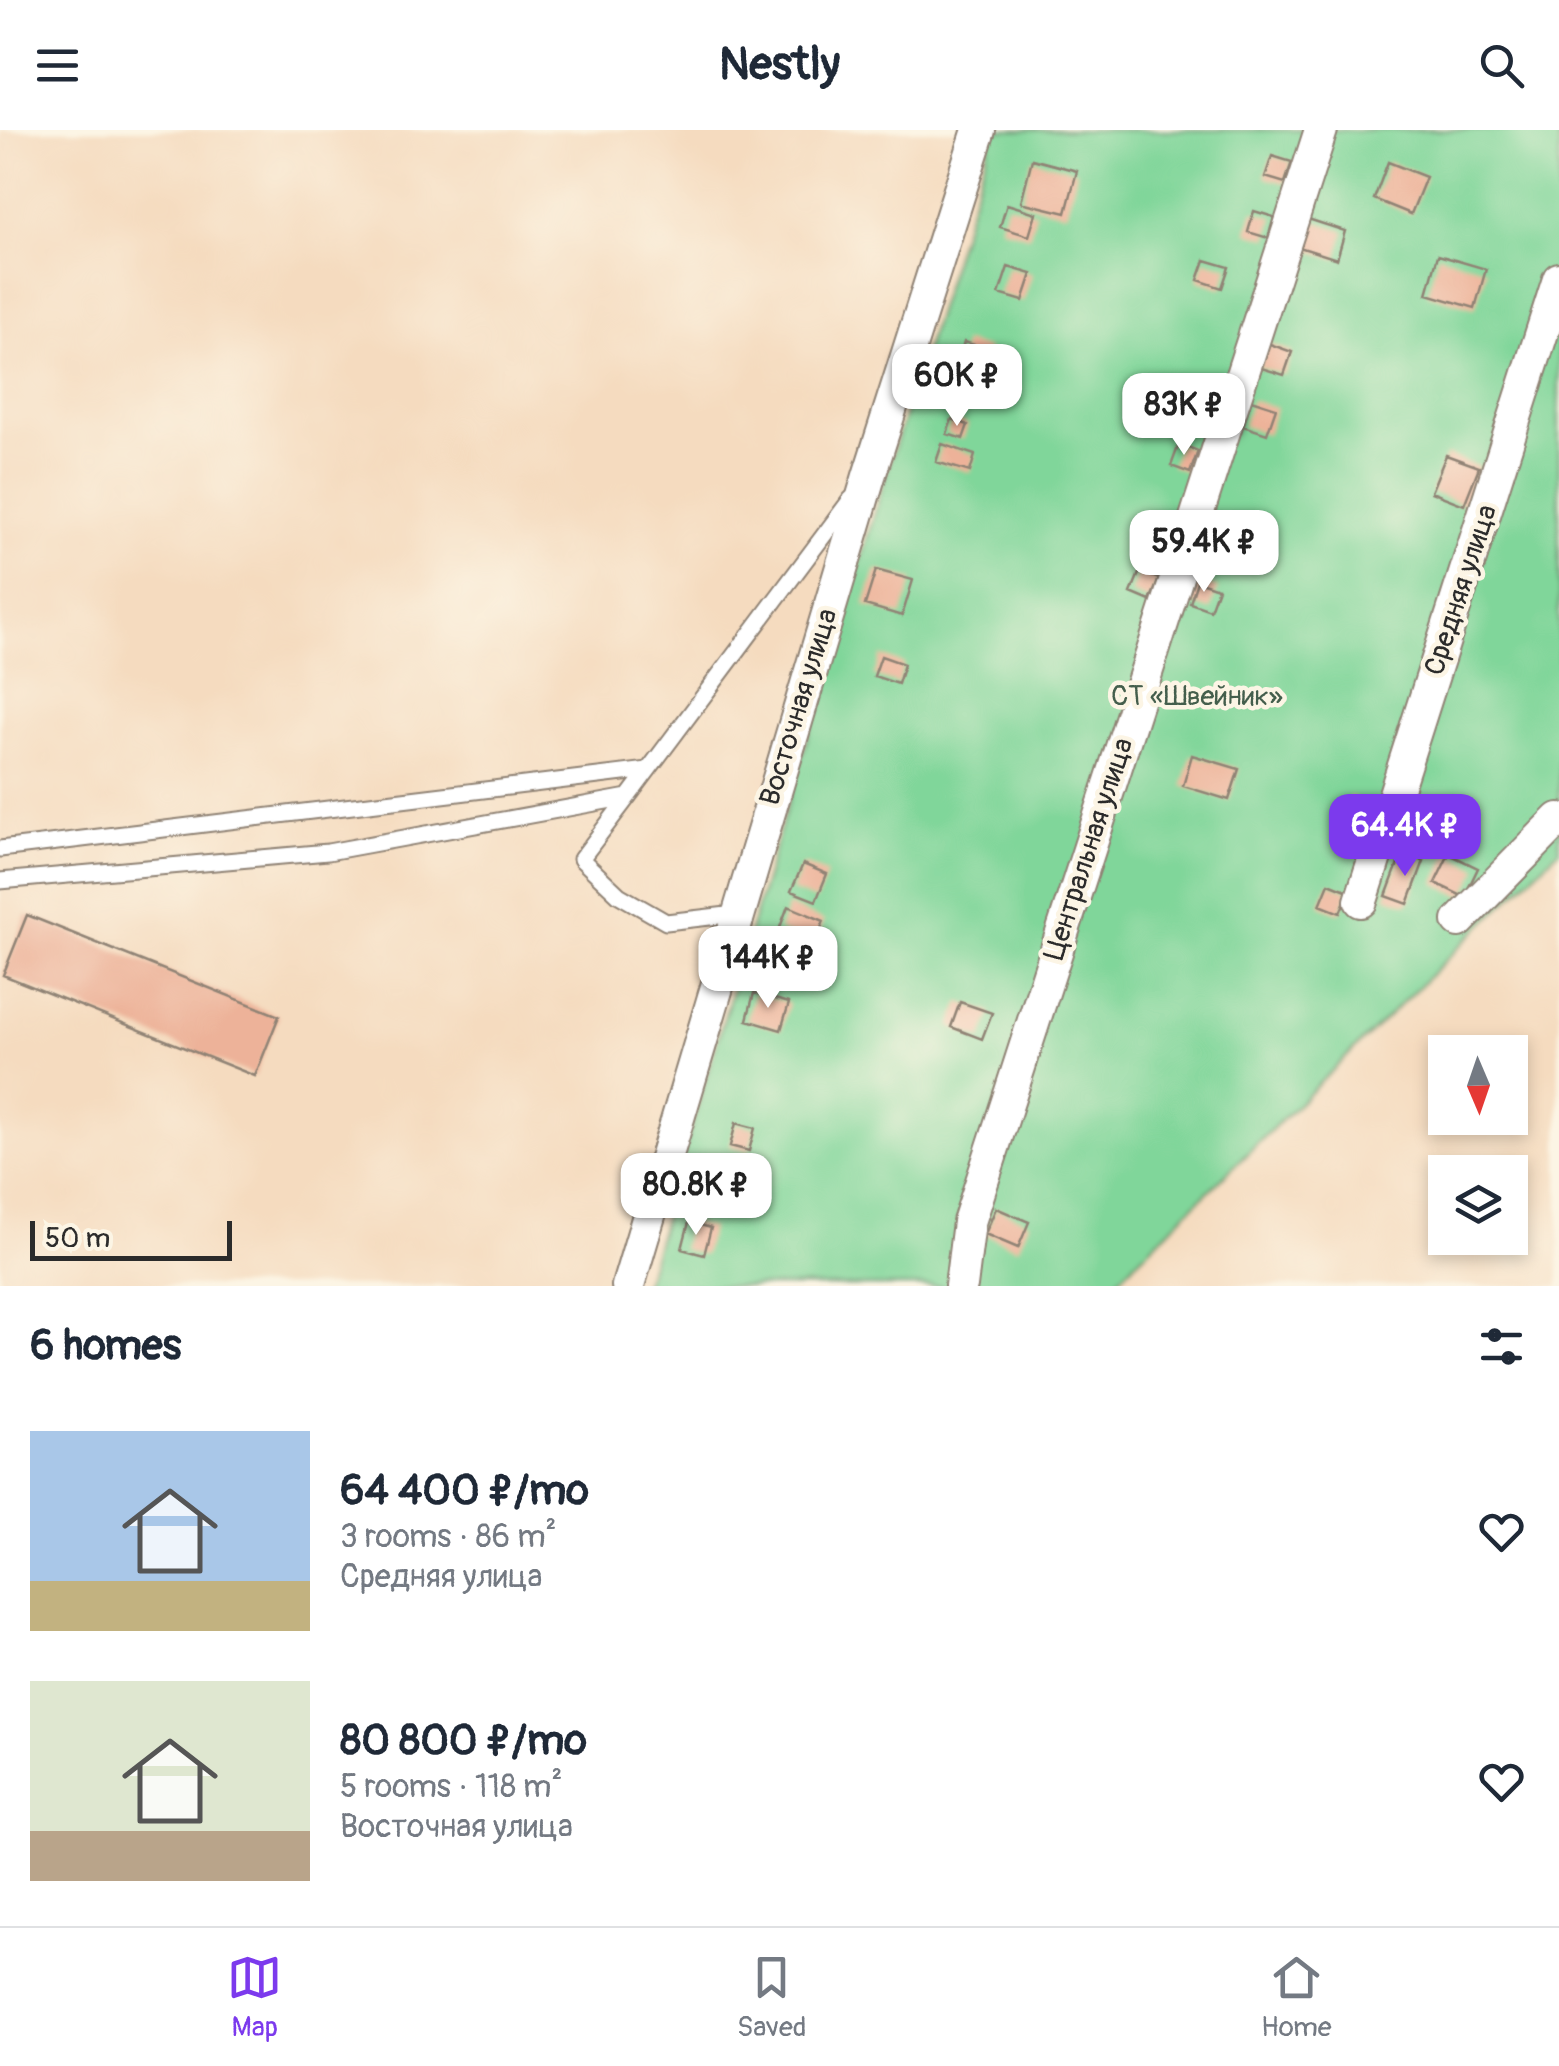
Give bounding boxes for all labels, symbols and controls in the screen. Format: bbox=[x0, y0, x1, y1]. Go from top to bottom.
text: Nestly bbox=[719, 37, 840, 93]
icon: menu bbox=[30, 38, 85, 93]
icon: search bbox=[1474, 38, 1529, 93]
pin: 60K ₽ bbox=[887, 344, 1027, 429]
text: 60K ₽ bbox=[914, 356, 1000, 396]
pin: 83K ₽ bbox=[1114, 373, 1254, 458]
text: 83K ₽ bbox=[1144, 385, 1224, 425]
street label: Средняя улица bbox=[1417, 500, 1505, 680]
pin: 59.4K ₽ bbox=[1112, 510, 1296, 595]
text: 59.4K ₽ bbox=[1152, 522, 1256, 562]
street label: Восточная улица bbox=[752, 604, 846, 810]
park label: СТ «Швейник» bbox=[1111, 679, 1283, 714]
street label: Центральная улица bbox=[1037, 734, 1141, 964]
pin: 64.4K ₽ bbox=[1313, 794, 1497, 879]
text: 64.4K ₽ bbox=[1351, 806, 1459, 846]
pin: 144K ₽ bbox=[687, 926, 849, 1011]
text: 144K ₽ bbox=[720, 938, 816, 978]
north arrow bbox=[1428, 1035, 1528, 1135]
map controls bbox=[1428, 1035, 1528, 1255]
pin: 80.8K ₽ bbox=[604, 1153, 788, 1238]
button: layers bbox=[1428, 1155, 1528, 1255]
text: 80.8K ₽ bbox=[643, 1165, 749, 1205]
scale bar bbox=[30, 1216, 232, 1260]
text: 50 m bbox=[45, 1221, 110, 1256]
icon: filters bbox=[1474, 1319, 1529, 1374]
text: 6 homes bbox=[30, 1320, 181, 1372]
text: 64 400 ₽/mo bbox=[340, 1465, 589, 1517]
icon: home bbox=[110, 1471, 230, 1591]
icon: heart bbox=[1474, 1504, 1529, 1559]
text: 3 rooms · 86 m² bbox=[340, 1517, 557, 1557]
text: Средняя улица bbox=[340, 1557, 543, 1597]
text: 80 800 ₽/mo bbox=[340, 1715, 587, 1767]
icon: home bbox=[110, 1721, 230, 1841]
icon: heart bbox=[1474, 1754, 1529, 1809]
text: 5 rooms · 118 m² bbox=[340, 1767, 562, 1807]
text: Восточная улица bbox=[340, 1807, 573, 1847]
tab: Map bbox=[227, 1950, 282, 2045]
tab: Saved bbox=[737, 1950, 806, 2045]
tab: Home bbox=[1261, 1950, 1332, 2045]

